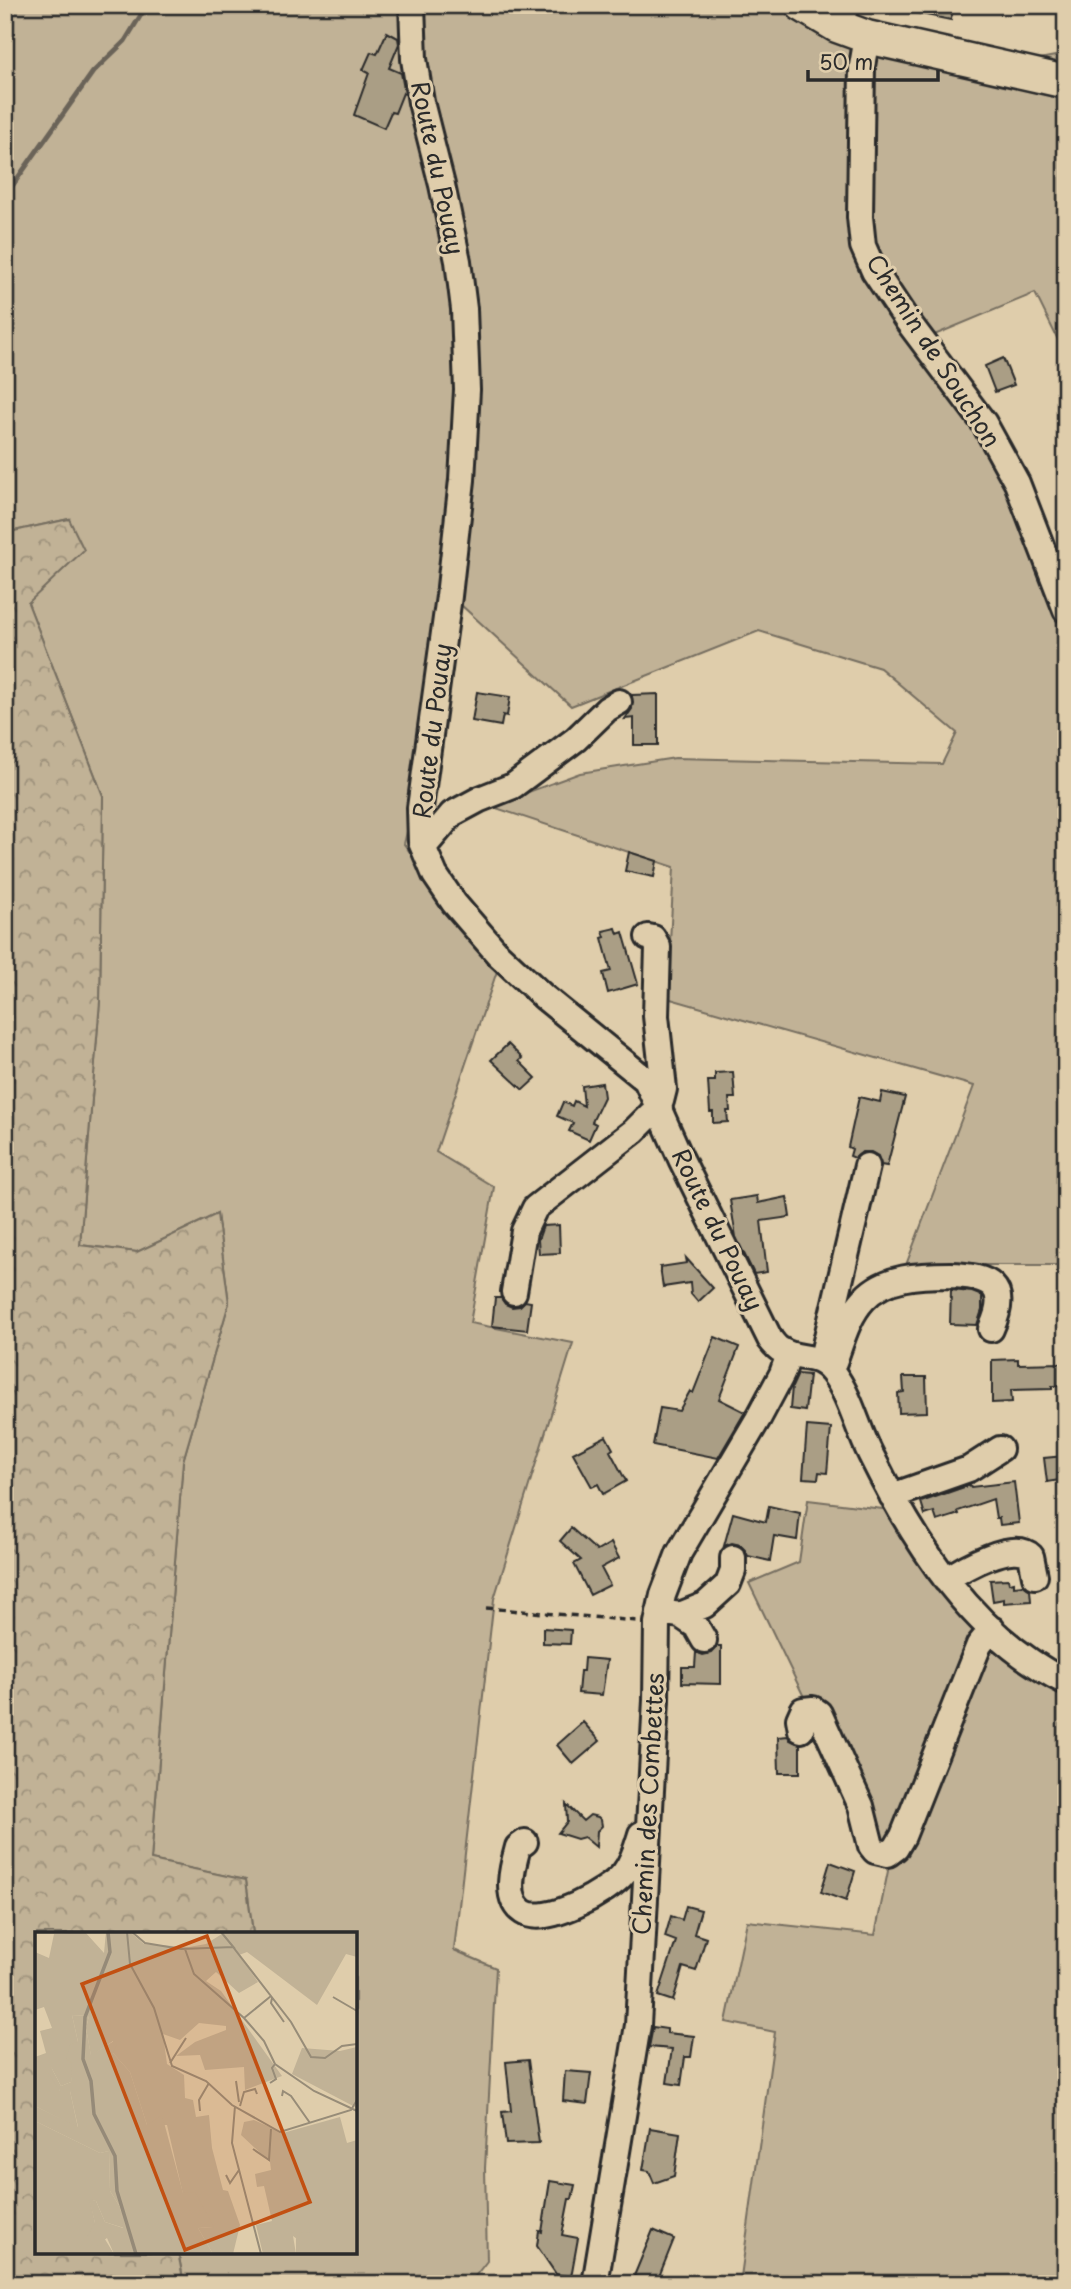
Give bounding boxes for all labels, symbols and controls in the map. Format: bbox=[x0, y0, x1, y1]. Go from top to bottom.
scale bar bbox=[808, 38, 938, 82]
text: 50 m bbox=[819, 45, 873, 77]
street label: Route du Pouay bbox=[403, 77, 475, 258]
street label: Chemin de Souchon bbox=[859, 246, 1011, 454]
street label: Route du Pouay bbox=[402, 641, 460, 821]
street label: Route du Pouay bbox=[664, 1142, 774, 1316]
street label: Chemin des Combettes bbox=[622, 1672, 672, 1936]
inset map bbox=[35, 1932, 357, 2254]

